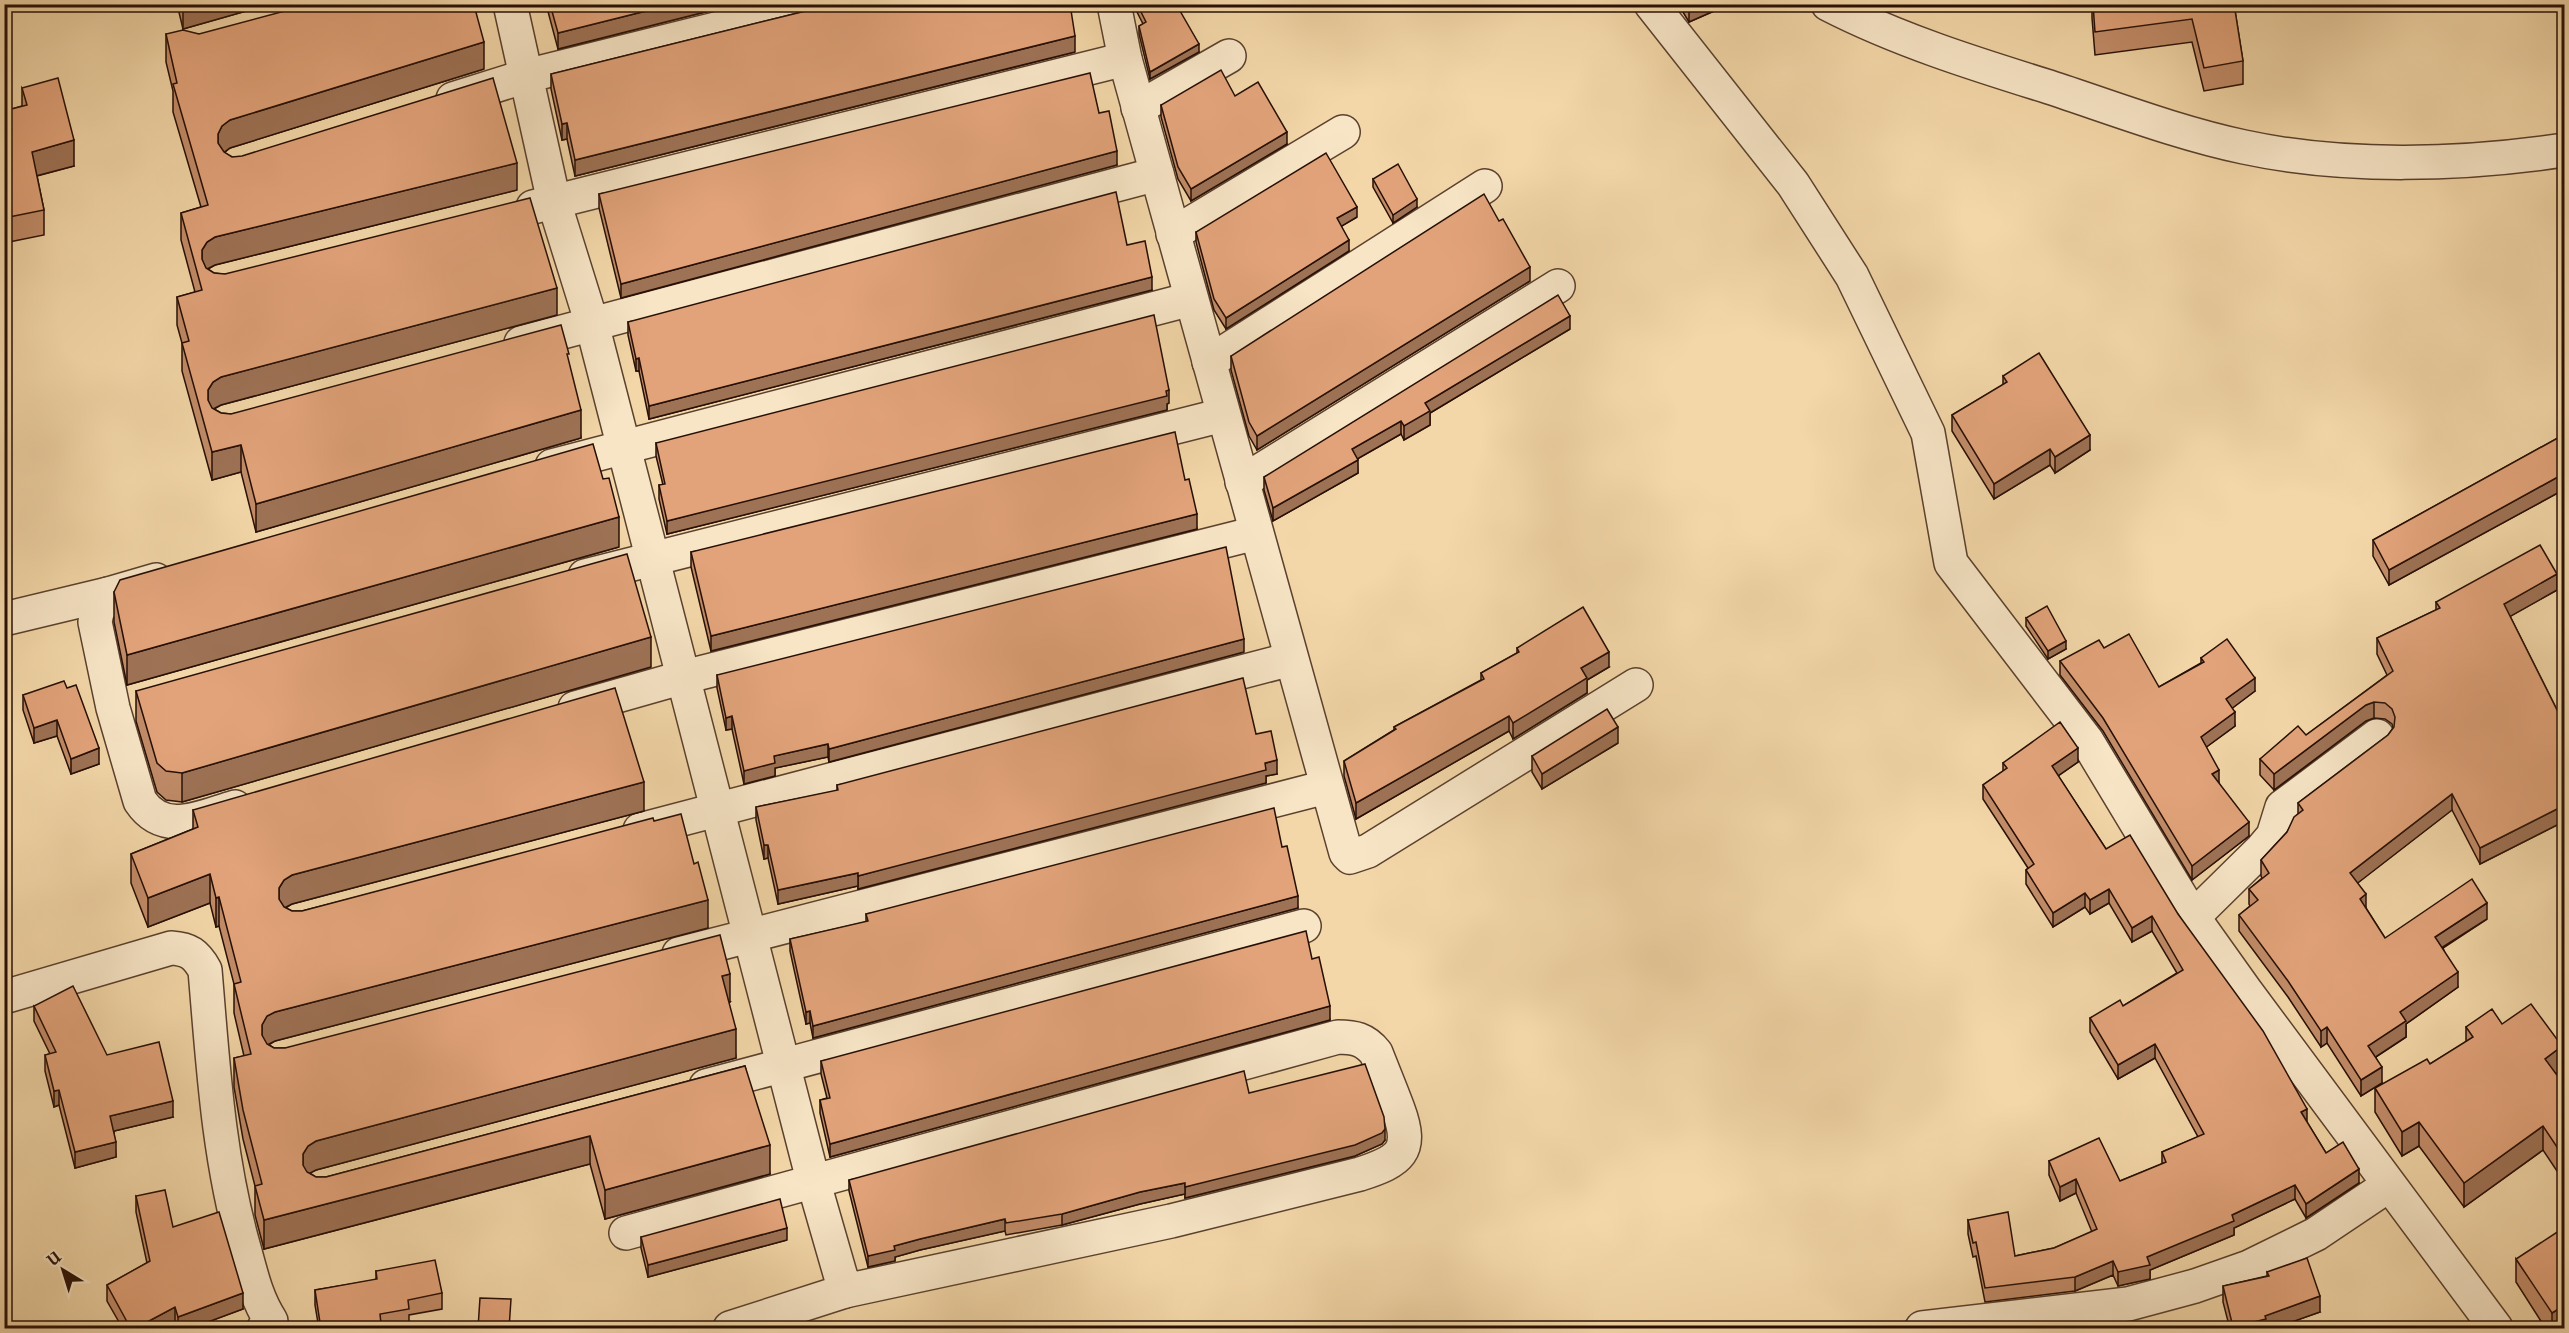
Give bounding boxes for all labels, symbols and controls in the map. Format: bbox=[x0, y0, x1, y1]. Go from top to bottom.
north arrow bbox=[33, 1240, 93, 1300]
text: U bbox=[43, 1247, 65, 1271]

